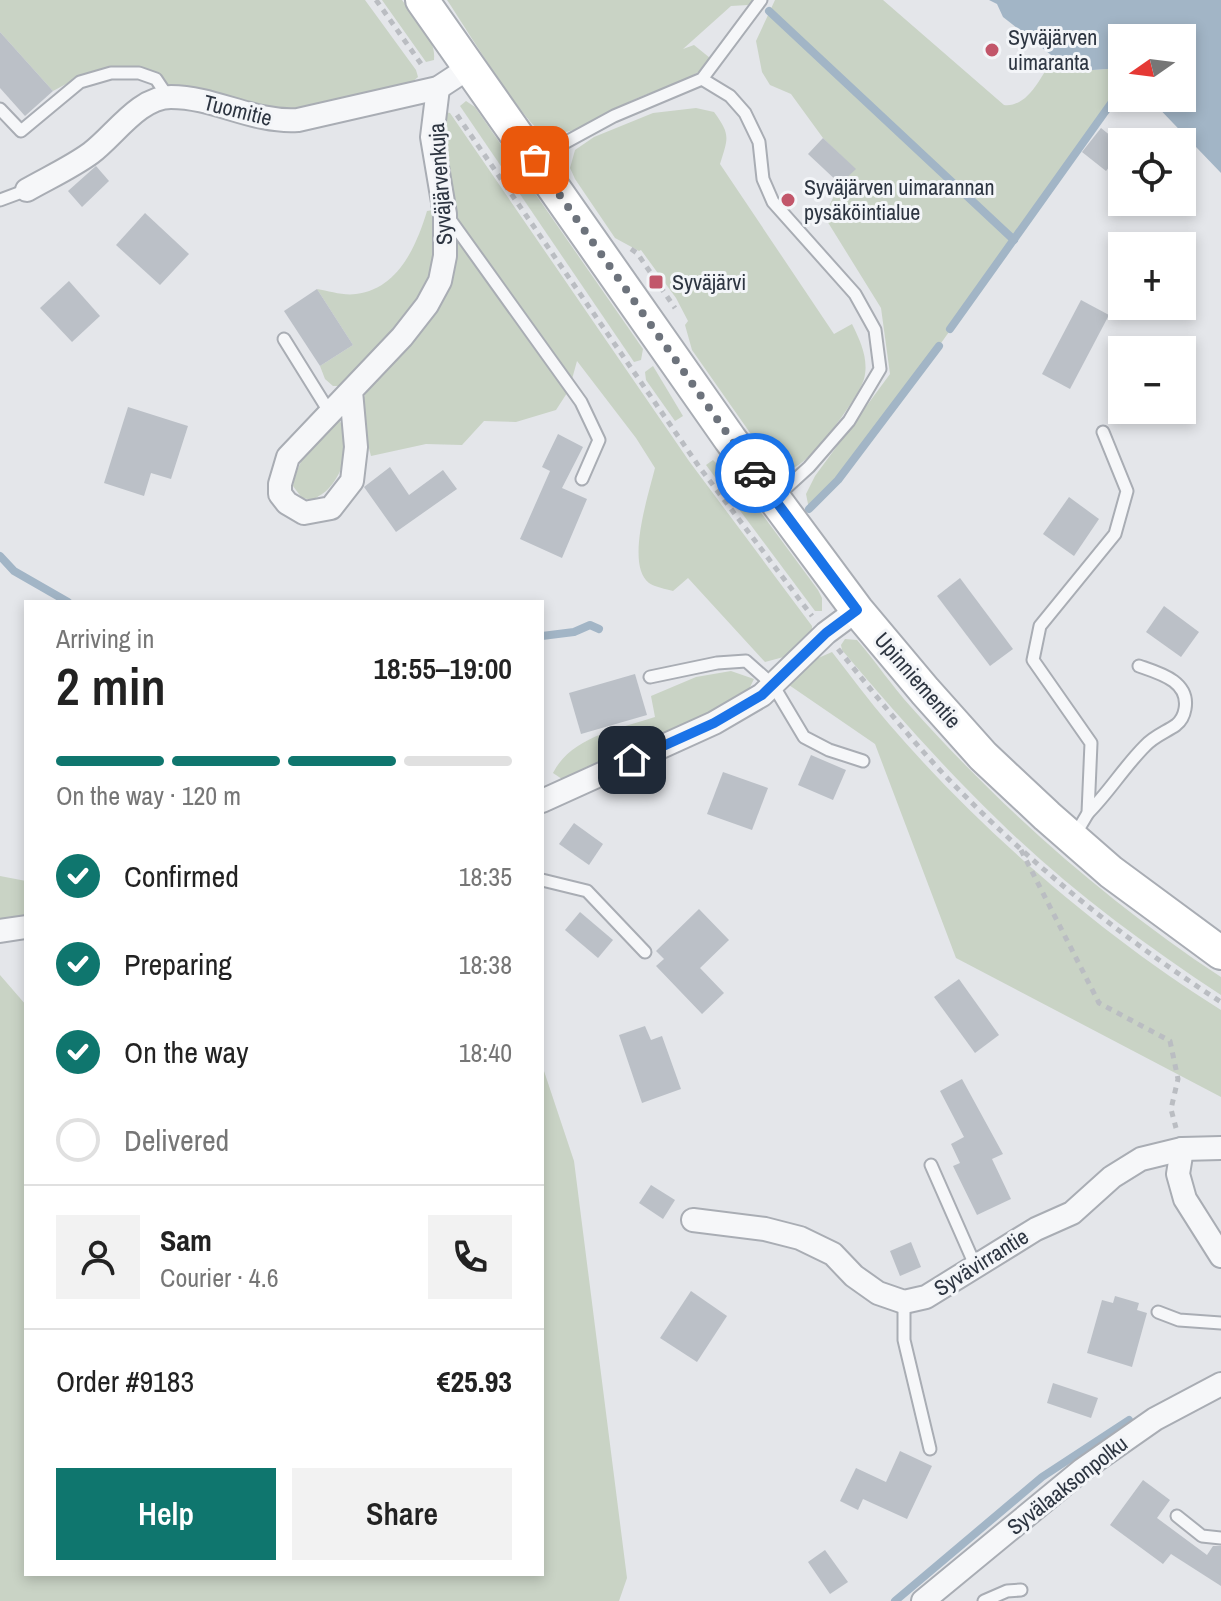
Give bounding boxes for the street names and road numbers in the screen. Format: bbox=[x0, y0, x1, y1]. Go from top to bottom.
street label: Tuomitie bbox=[201, 87, 275, 133]
street label: Syväjärvenkuja bbox=[421, 122, 459, 246]
street label: Upinniementie bbox=[868, 626, 968, 734]
street label: Syvävirrantie bbox=[928, 1221, 1034, 1303]
street label: Syvälaaksonpolku bbox=[1000, 1428, 1134, 1542]

